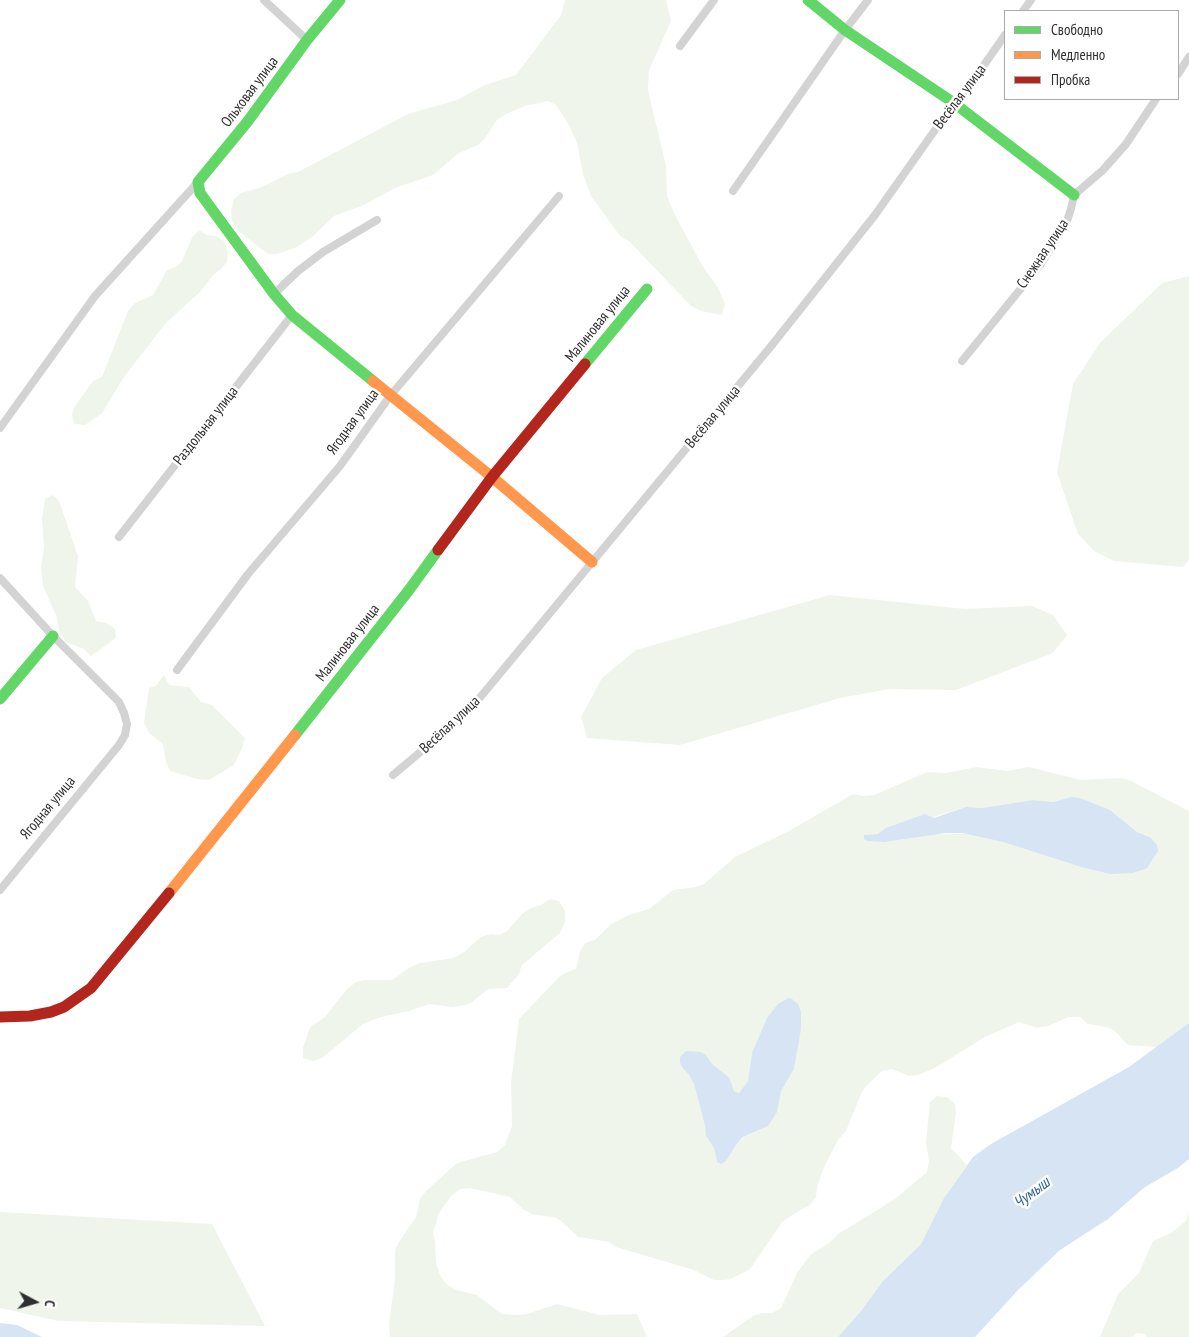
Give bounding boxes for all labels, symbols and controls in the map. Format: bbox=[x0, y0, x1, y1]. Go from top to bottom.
legend bbox=[1004, 10, 1179, 100]
text: Свободно bbox=[1051, 20, 1103, 39]
text: Медленно bbox=[1051, 45, 1105, 64]
street label: Ольховая улица bbox=[218, 53, 282, 131]
street label: Весёлая улица bbox=[930, 61, 990, 133]
text: Пробка bbox=[1051, 70, 1090, 89]
street label: Снежная улица bbox=[1013, 216, 1073, 292]
street label: Малиновая улица bbox=[562, 282, 634, 366]
street label: Весёлая улица bbox=[682, 382, 744, 452]
street label: Раздольная улица bbox=[170, 383, 242, 469]
street label: Ягодная улица bbox=[323, 386, 383, 458]
street label: Малиновая улица bbox=[312, 601, 384, 685]
street label: Весёлая улица bbox=[416, 692, 484, 758]
street label: Ягодная улица bbox=[17, 773, 79, 843]
water label: Чумыш bbox=[1010, 1173, 1054, 1213]
north arrow bbox=[10, 1277, 60, 1327]
text: С bbox=[41, 1299, 59, 1308]

